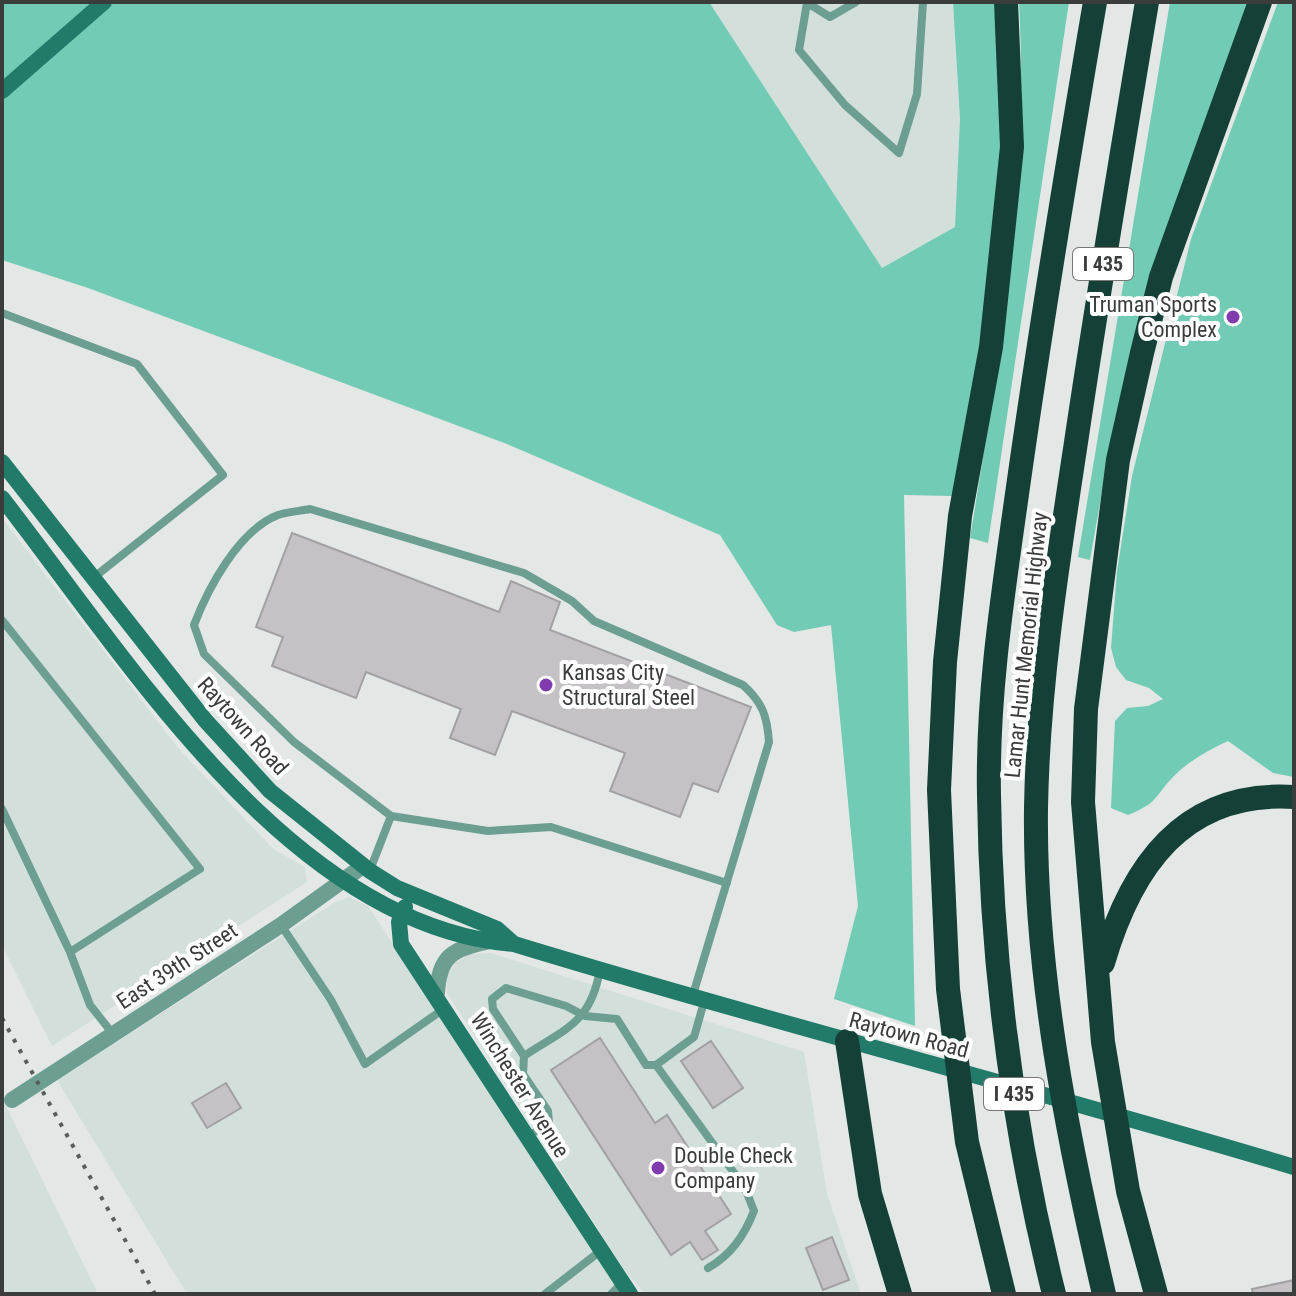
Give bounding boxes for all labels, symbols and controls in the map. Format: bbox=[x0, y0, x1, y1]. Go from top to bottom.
road number: I 435 bbox=[1073, 248, 1133, 280]
place label: Truman Sports Complex bbox=[1089, 292, 1217, 342]
marker: Truman Sports Complex bbox=[1224, 308, 1242, 326]
street label: Lamar Hunt Memorial Highway bbox=[1000, 511, 1052, 779]
place label: Kansas City Structural Steel bbox=[562, 660, 695, 710]
street label: Raytown Road bbox=[193, 672, 293, 780]
marker: Kansas City Structural Steel bbox=[537, 676, 555, 694]
street label: East 39th Street bbox=[112, 918, 242, 1014]
street label: Raytown Road bbox=[846, 1007, 972, 1063]
street label: Winchester Avenue bbox=[466, 1008, 574, 1162]
road number: I 435 bbox=[984, 1078, 1044, 1110]
place label: Double Check Company bbox=[674, 1143, 793, 1193]
marker: Double Check Company bbox=[649, 1159, 667, 1177]

